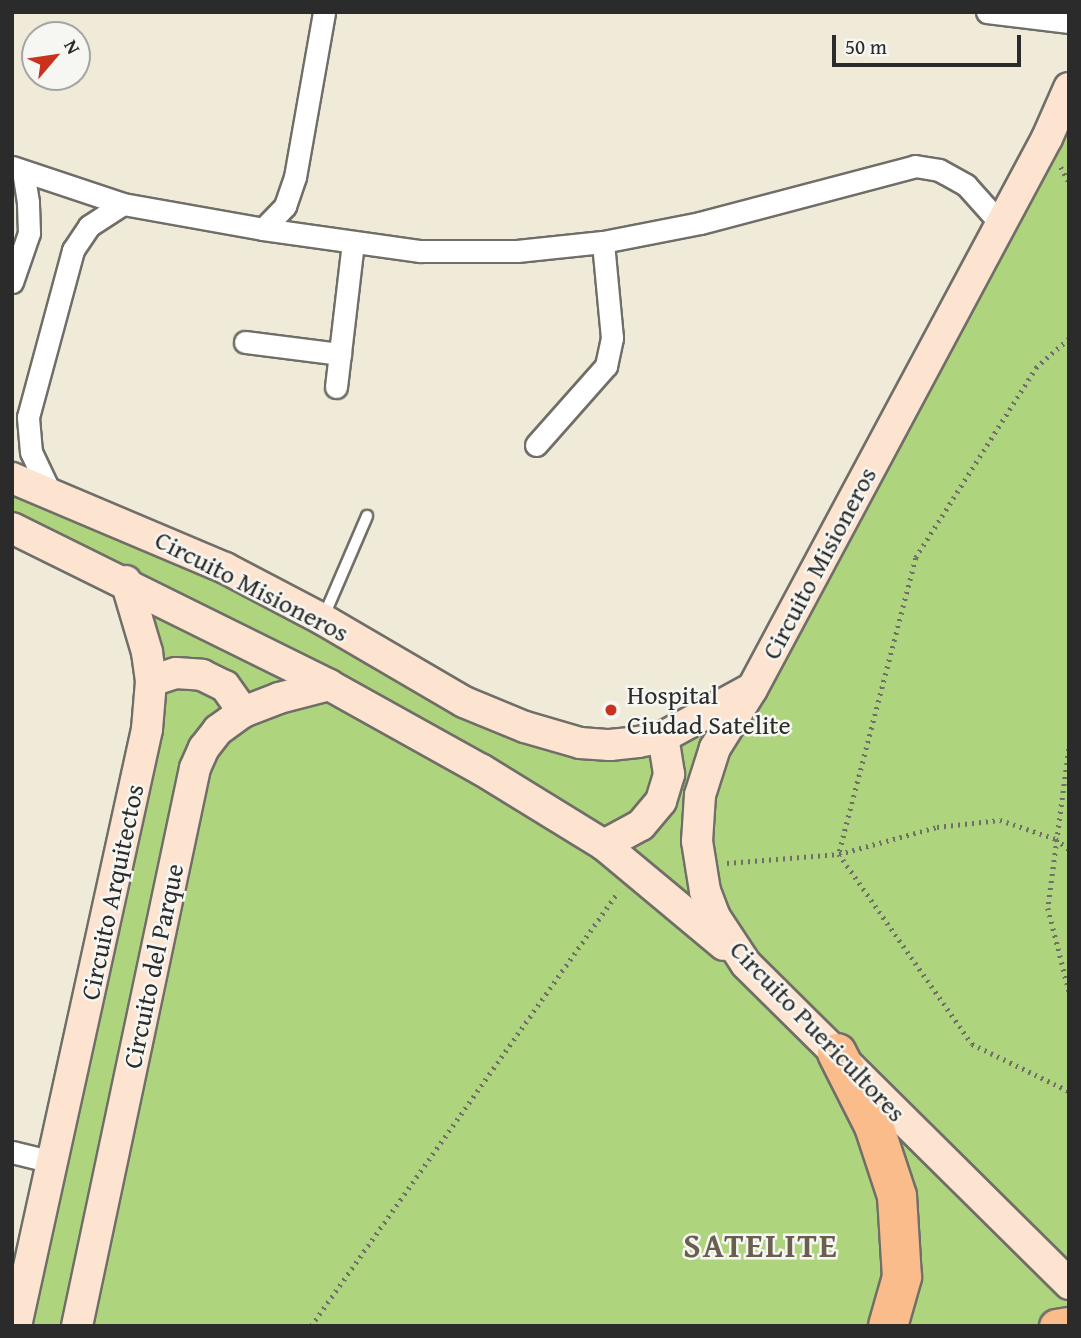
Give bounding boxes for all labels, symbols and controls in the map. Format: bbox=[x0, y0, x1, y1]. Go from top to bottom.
north arrow bbox=[21, 21, 91, 91]
scale bar bbox=[836, 21, 1025, 65]
text: 50 m bbox=[845, 31, 887, 62]
text: N bbox=[57, 34, 88, 59]
street label: Circuito Misioneros bbox=[755, 462, 883, 664]
street label: Circuito Misioneros bbox=[150, 524, 354, 648]
place label: Hospital Ciudad Satelite bbox=[627, 679, 791, 740]
marker: Hospital Ciudad Satelite bbox=[601, 700, 621, 720]
street label: Circuito Arquitectos bbox=[74, 781, 150, 1003]
street label: Circuito del Parque bbox=[116, 861, 190, 1071]
street label: Circuito Puericultores bbox=[724, 934, 912, 1128]
district label: SATELITE bbox=[684, 1226, 838, 1266]

